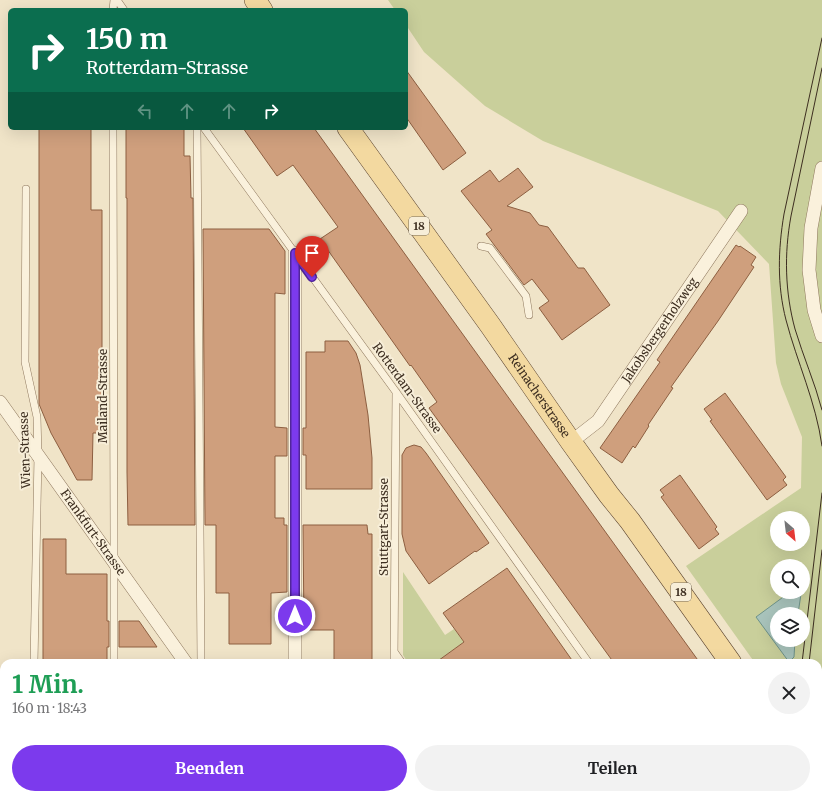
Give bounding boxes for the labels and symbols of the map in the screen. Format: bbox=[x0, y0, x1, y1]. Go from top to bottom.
road number: 18 bbox=[409, 217, 429, 235]
pin bbox=[295, 236, 329, 277]
street label: Jakobsbergerholzweg bbox=[618, 274, 701, 386]
street label: Rotterdam-Strasse bbox=[370, 340, 445, 436]
street label: Mailand-Strasse bbox=[95, 349, 110, 443]
street label: Reinacherstrasse bbox=[505, 351, 574, 440]
street label: Wien-Strasse bbox=[16, 411, 33, 490]
street label: Stuttgart-Strasse bbox=[376, 478, 391, 576]
street label: Frankfurt-Strasse bbox=[57, 486, 129, 578]
north arrow bbox=[770, 511, 810, 551]
road number: 18 bbox=[671, 583, 691, 601]
position arrow bbox=[274, 595, 316, 637]

